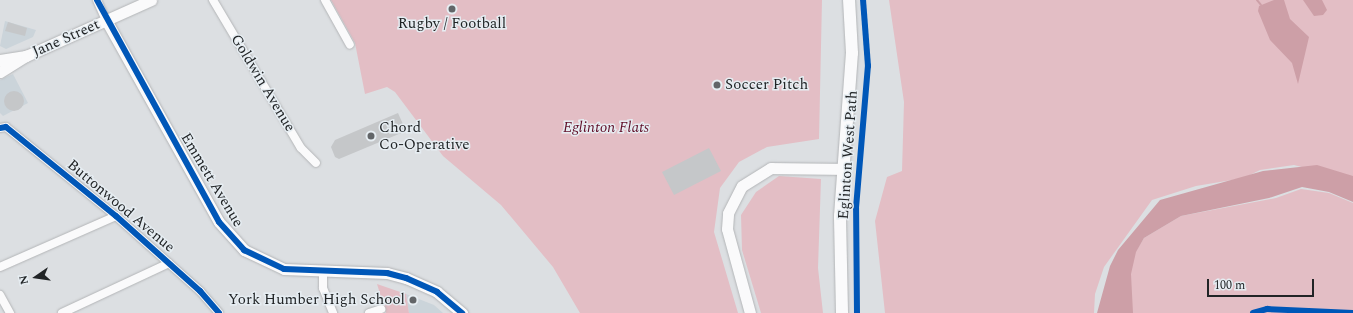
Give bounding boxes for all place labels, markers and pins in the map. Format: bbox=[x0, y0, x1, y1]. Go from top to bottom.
marker: Rugby / Football bbox=[447, 4, 457, 14]
place label: Rugby / Football bbox=[398, 15, 506, 33]
place label: Soccer Pitch bbox=[725, 76, 808, 94]
marker: Soccer Pitch bbox=[712, 80, 722, 90]
place label: Chord Co-Operative bbox=[379, 118, 470, 153]
marker: Chord Co-Operative bbox=[366, 131, 376, 141]
place label: York Humber High School bbox=[228, 291, 405, 309]
marker: York Humber High School bbox=[408, 295, 418, 305]

